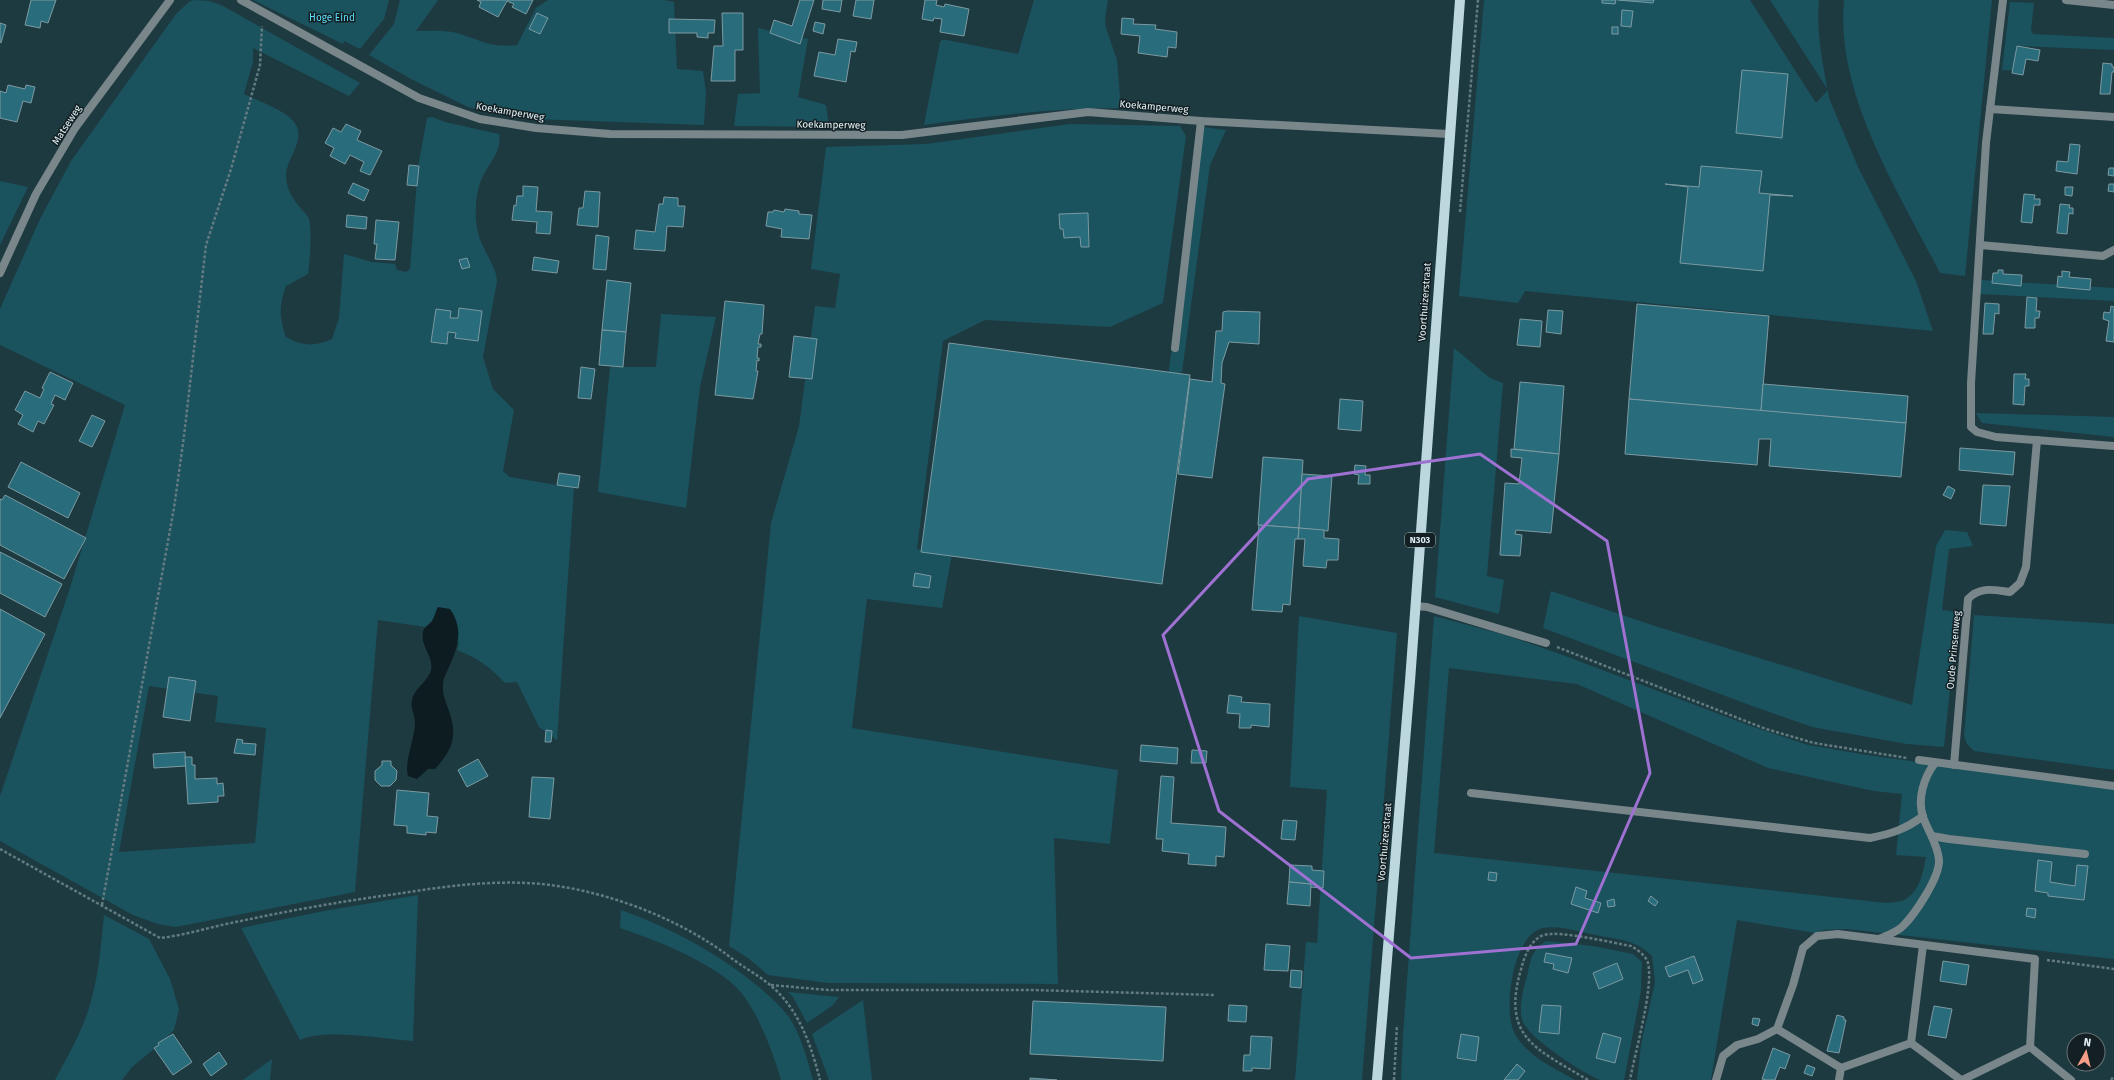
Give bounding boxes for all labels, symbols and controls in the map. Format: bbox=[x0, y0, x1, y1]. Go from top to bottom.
park label: Hoge Eind bbox=[309, 12, 355, 24]
street label: Koekamperweg bbox=[1119, 98, 1190, 116]
street label: Koekamperweg bbox=[475, 100, 546, 124]
street label: Matseweg bbox=[50, 102, 85, 147]
street label: Koekamperweg bbox=[796, 118, 866, 132]
street label: Voorthuizerstraat bbox=[1416, 262, 1434, 342]
road number: N303 bbox=[1405, 533, 1435, 547]
street label: Oude Prinsenweg bbox=[1945, 609, 1963, 690]
street label: Voorthuizerstraat bbox=[1376, 802, 1394, 882]
north arrow bbox=[2066, 1032, 2106, 1072]
text: N bbox=[2083, 1036, 2092, 1050]

